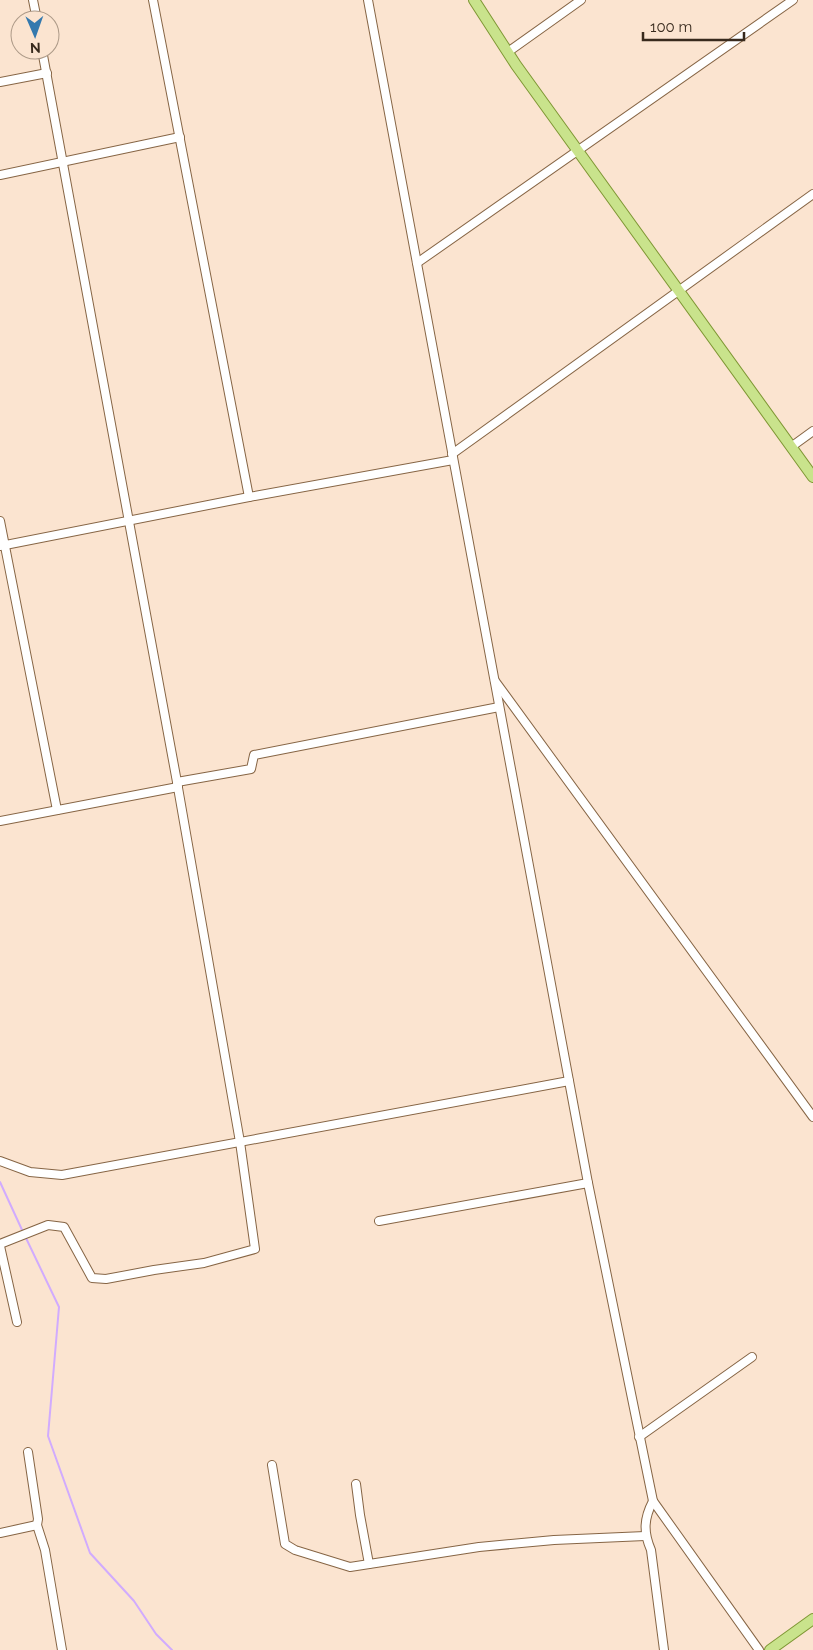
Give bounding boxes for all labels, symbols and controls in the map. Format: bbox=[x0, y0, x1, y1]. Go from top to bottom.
north arrow bbox=[10, 10, 60, 60]
scale bar bbox=[643, 10, 744, 42]
text: 100 m bbox=[650, 18, 692, 36]
text: N bbox=[30, 40, 41, 56]

